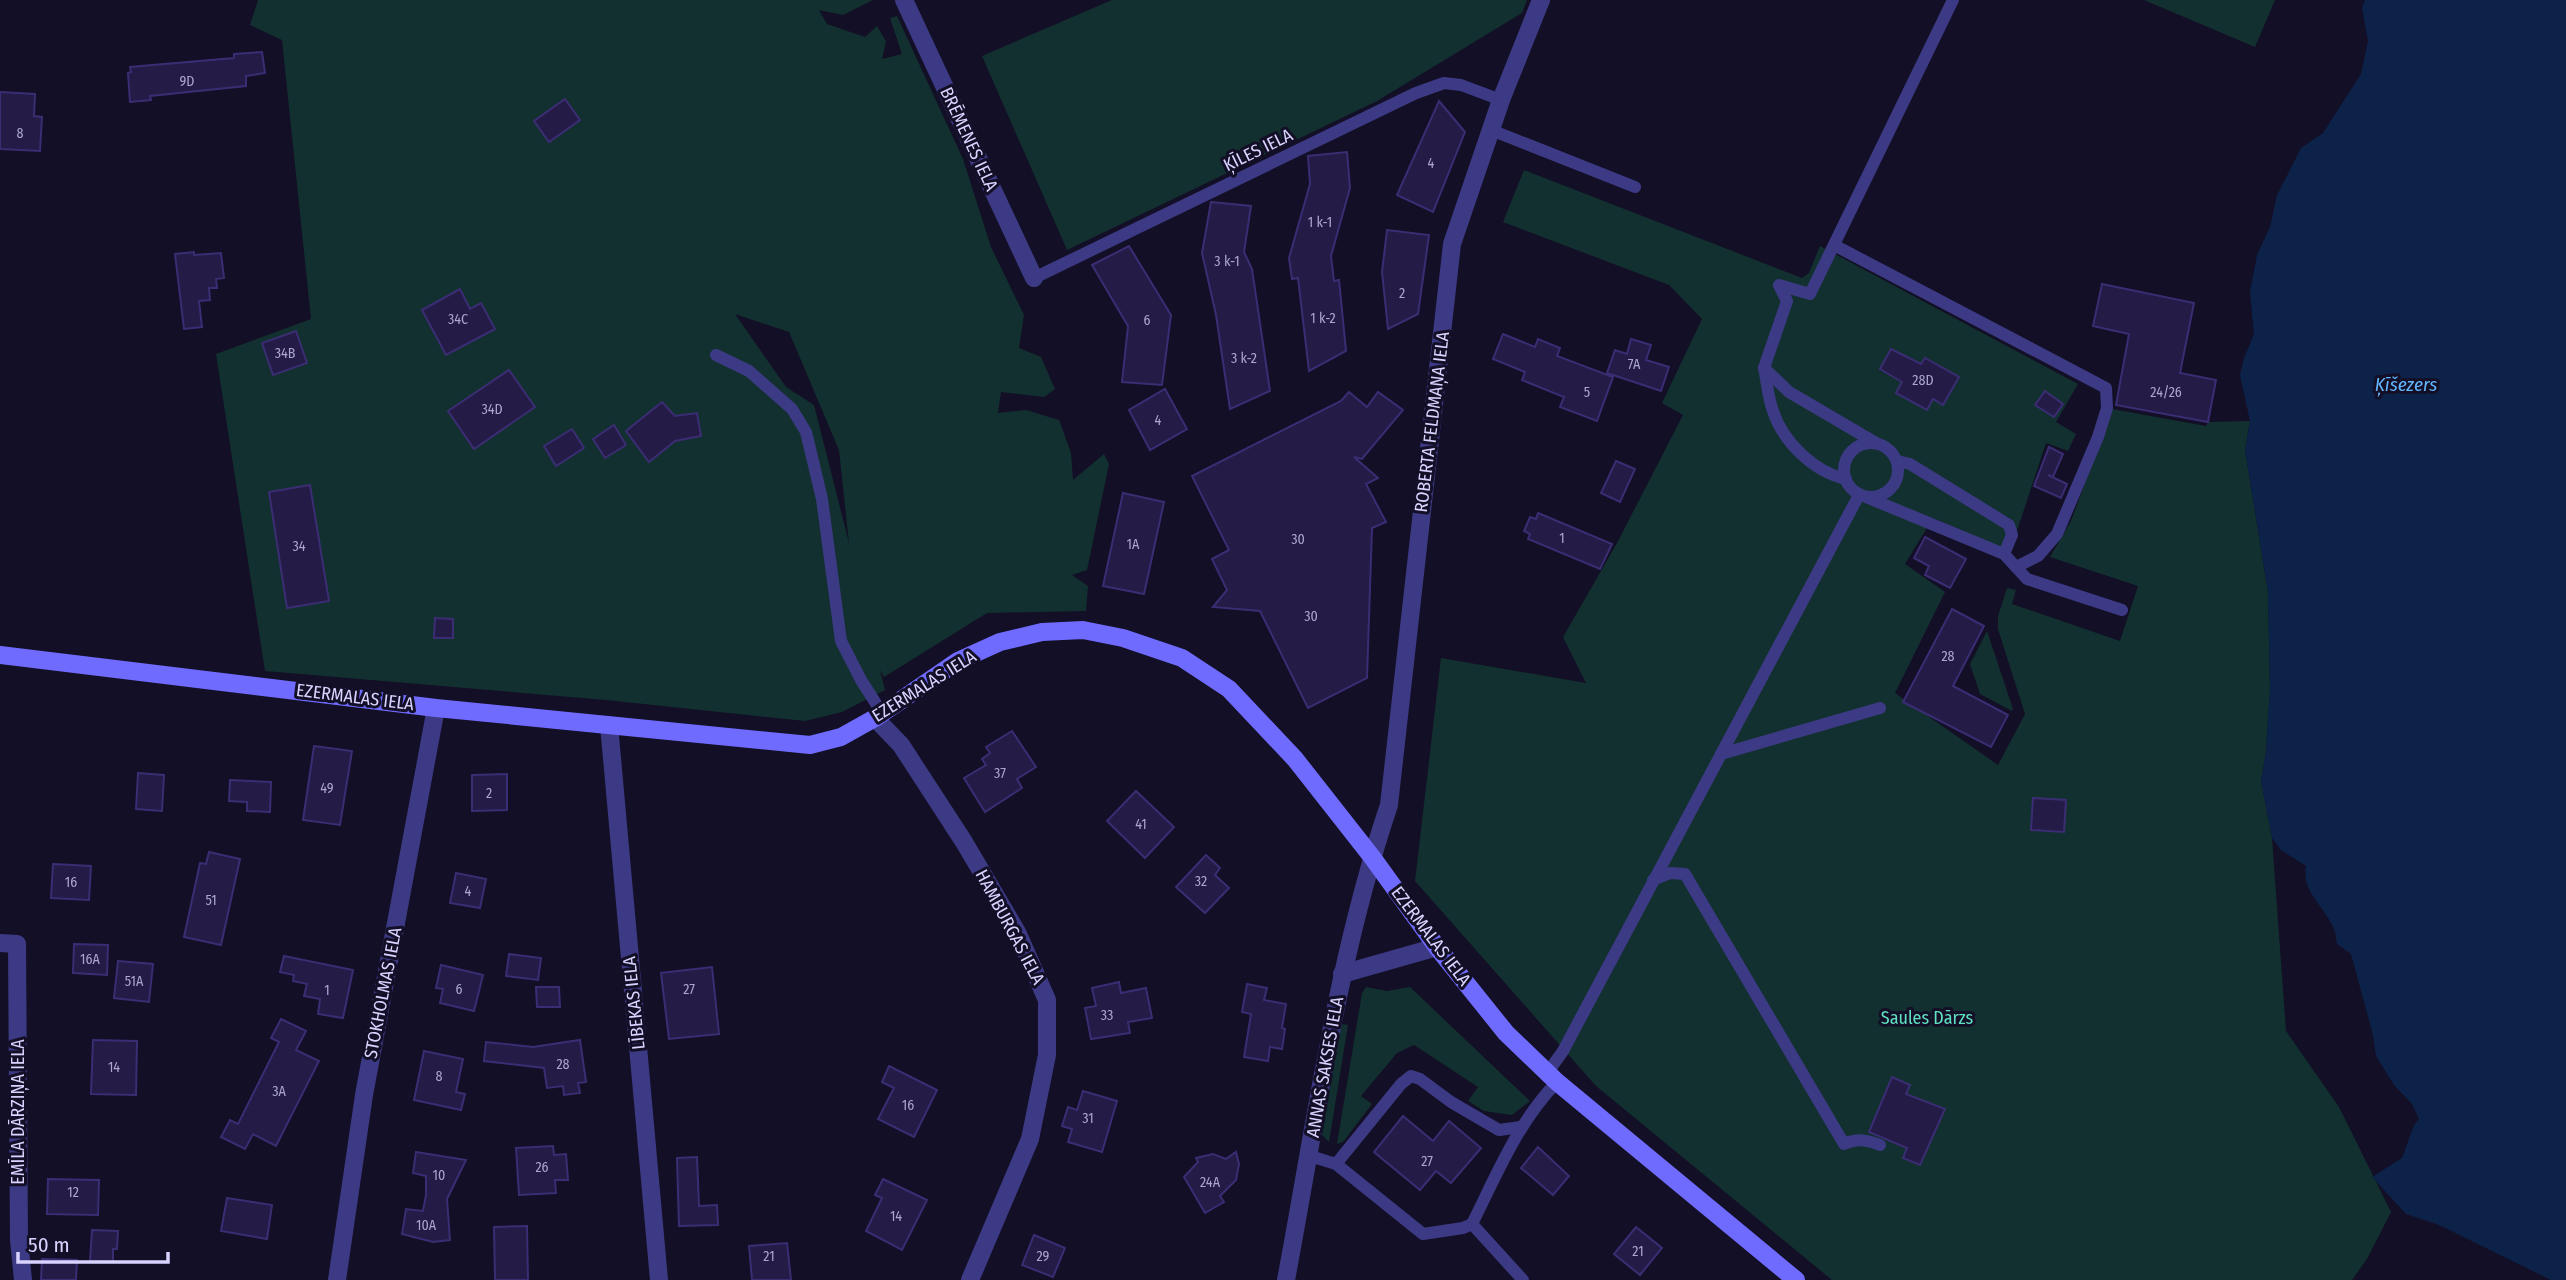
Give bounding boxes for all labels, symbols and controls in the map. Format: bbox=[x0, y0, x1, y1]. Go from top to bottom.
house number: 9D bbox=[180, 73, 194, 90]
street label: BRĒMENES IELA bbox=[935, 83, 1003, 195]
street label: ĶĪLES IELA bbox=[1220, 124, 1297, 176]
house number: 8 bbox=[17, 125, 24, 142]
house number: 4 bbox=[1428, 155, 1435, 172]
house number: 1 k-1 bbox=[1308, 214, 1332, 231]
house number: 3 k-1 bbox=[1214, 253, 1240, 270]
house number: 2 bbox=[1399, 285, 1405, 302]
house number: 1 k-2 bbox=[1310, 310, 1336, 327]
house number: 34C bbox=[448, 311, 468, 328]
house number: 6 bbox=[1144, 312, 1151, 329]
street label: ROBERTA FELDMAŅA IELA bbox=[1410, 330, 1454, 514]
house number: 34B bbox=[275, 345, 296, 362]
house number: 3 k-2 bbox=[1231, 350, 1257, 367]
house number: 7A bbox=[1628, 356, 1641, 373]
house number: 28D bbox=[1912, 372, 1934, 389]
water label: Ķīšezers bbox=[2375, 373, 2437, 397]
house number: 5 bbox=[1584, 384, 1590, 401]
house number: 24/26 bbox=[2150, 384, 2182, 401]
house number: 34D bbox=[481, 401, 503, 418]
house number: 4 bbox=[1155, 412, 1162, 429]
house number: 1 bbox=[1559, 530, 1565, 547]
house number: 30 bbox=[1291, 531, 1305, 548]
house number: 1A bbox=[1127, 536, 1140, 553]
house number: 34 bbox=[292, 538, 306, 555]
house number: 30 bbox=[1304, 608, 1318, 625]
street label: EZERMALAS IELA bbox=[868, 645, 981, 727]
house number: 28 bbox=[1941, 648, 1955, 665]
street label: EZERMALAS IELA bbox=[295, 679, 416, 715]
house number: 37 bbox=[994, 765, 1006, 782]
house number: 49 bbox=[320, 780, 334, 797]
house number: 2 bbox=[486, 785, 492, 802]
house number: 41 bbox=[1135, 816, 1147, 833]
street label: HAMBURGAS IELA bbox=[971, 866, 1050, 989]
house number: 32 bbox=[1195, 873, 1207, 890]
house number: 16 bbox=[65, 874, 77, 891]
street label: EZERMALAS IELA bbox=[1387, 882, 1476, 990]
house number: 4 bbox=[465, 883, 472, 900]
house number: 51 bbox=[205, 892, 217, 909]
street label: STOKHOLMAS IELA bbox=[360, 925, 407, 1060]
house number: 16A bbox=[80, 951, 101, 968]
street label: LĪBEKAS IELA bbox=[618, 955, 650, 1051]
house number: 51A bbox=[125, 973, 144, 990]
house number: 6 bbox=[456, 981, 463, 998]
house number: 27 bbox=[683, 981, 695, 998]
house number: 1 bbox=[324, 982, 330, 999]
street label: ANNAS SAKSES IELA bbox=[1302, 994, 1348, 1139]
house number: 33 bbox=[1101, 1007, 1113, 1024]
park label: Saules Dārzs bbox=[1881, 1007, 1974, 1029]
street label: EMĪLA DĀRZIŅA IELA bbox=[7, 1039, 29, 1185]
house number: 28 bbox=[556, 1056, 570, 1073]
house number: 14 bbox=[108, 1059, 120, 1076]
house number: 8 bbox=[436, 1068, 443, 1085]
house number: 3A bbox=[272, 1083, 286, 1100]
house number: 16 bbox=[902, 1097, 914, 1114]
house number: 31 bbox=[1082, 1110, 1094, 1127]
house number: 27 bbox=[1421, 1153, 1433, 1170]
house number: 26 bbox=[535, 1159, 549, 1176]
house number: 10 bbox=[433, 1167, 445, 1184]
house number: 24A bbox=[1200, 1174, 1221, 1191]
house number: 12 bbox=[67, 1184, 79, 1201]
house number: 14 bbox=[890, 1208, 902, 1225]
house number: 10A bbox=[416, 1217, 437, 1234]
scale bar bbox=[18, 1220, 168, 1264]
text: 50 m bbox=[28, 1232, 70, 1258]
house number: 21 bbox=[1632, 1243, 1644, 1260]
house number: 21 bbox=[763, 1248, 775, 1265]
house number: 29 bbox=[1037, 1248, 1050, 1265]

